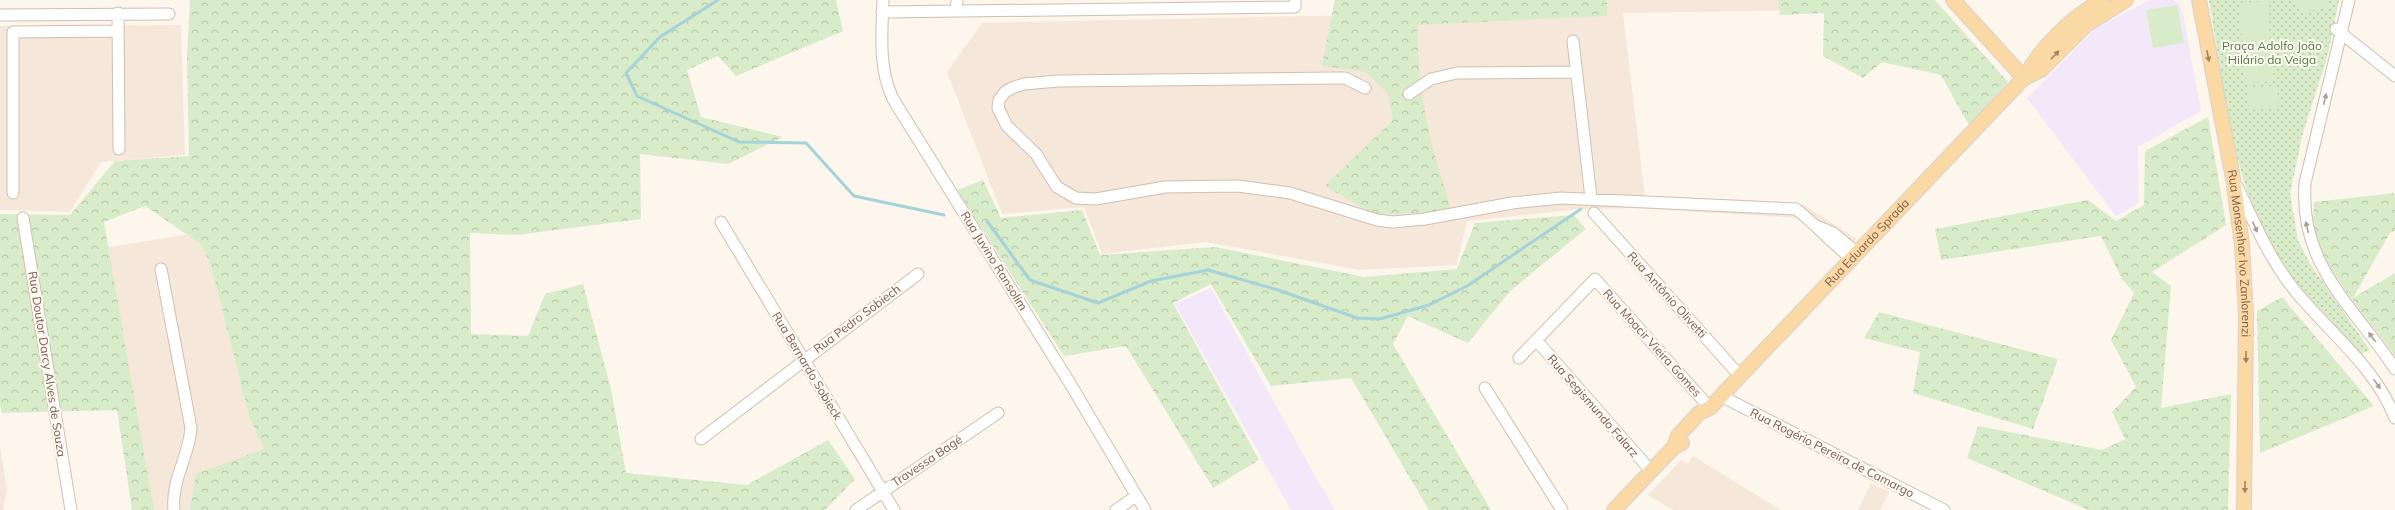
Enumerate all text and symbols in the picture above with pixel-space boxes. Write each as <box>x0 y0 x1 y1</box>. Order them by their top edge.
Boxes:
park label: Praça Adolfo João Hilário da Veiga <box>2222 38 2322 67</box>
one-way arrow <box>2206 49 2212 62</box>
one-way arrow <box>2050 50 2060 60</box>
one-way arrow <box>2322 93 2328 105</box>
street label: Rua Monsenhor Ivo Zanlorenzi <box>2225 168 2254 337</box>
street label: Rua Eduardo Sprada <box>1821 195 1912 289</box>
street label: Rua Juvino Ransolim <box>958 208 1031 313</box>
one-way arrow <box>2303 220 2309 233</box>
one-way arrow <box>2252 221 2258 232</box>
street label: Rua Antônio Olivetti <box>1625 248 1710 341</box>
street label: Rua Doutor Darcy Alves de Souza <box>25 270 70 458</box>
street label: Rua Pedro Sobiech <box>810 281 903 356</box>
street label: Rua Moacir Vieira Gomes <box>1600 286 1705 400</box>
street label: Rua Bernardo Sobieck <box>769 309 846 423</box>
one-way arrow <box>2368 332 2377 343</box>
street label: Rua Segismundo Falarz <box>1545 351 1642 460</box>
one-way arrow <box>2243 351 2249 364</box>
one-way arrow <box>2373 378 2381 389</box>
street label: Rua Rogério Pereira de Camargo <box>1748 405 1917 501</box>
street label: Travessa Bagé <box>889 431 965 490</box>
one-way arrow <box>2242 481 2248 494</box>

